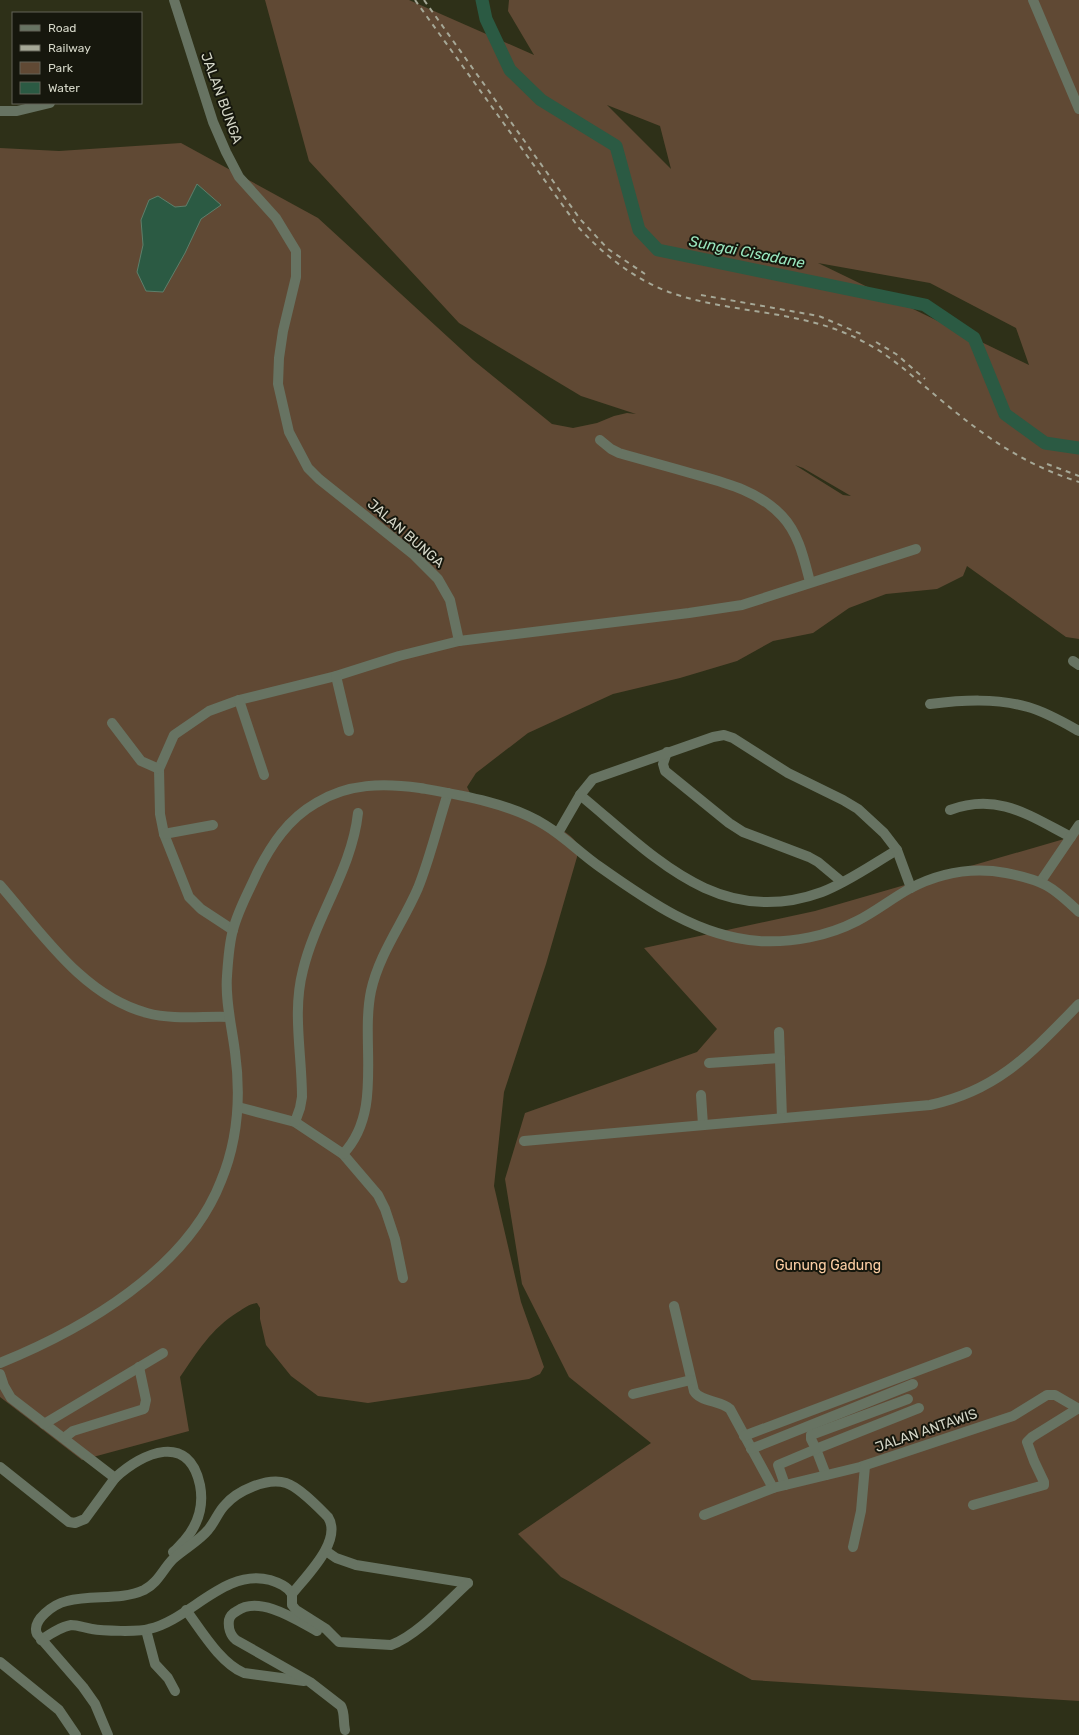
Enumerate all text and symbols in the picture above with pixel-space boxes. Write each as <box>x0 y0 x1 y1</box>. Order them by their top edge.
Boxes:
legend <box>12 12 142 104</box>
text: Road <box>48 21 76 35</box>
text: Railway <box>48 41 91 55</box>
street label: JALAN BUNGA <box>197 50 246 147</box>
text: Park <box>48 61 74 75</box>
text: Water <box>48 81 80 95</box>
water label: Sungai Cisadane <box>687 232 807 272</box>
street label: JALAN BUNGA <box>364 495 448 572</box>
park label: Gunung Gadung <box>775 1257 881 1274</box>
street label: JALAN ANTAWIS <box>873 1405 980 1456</box>

